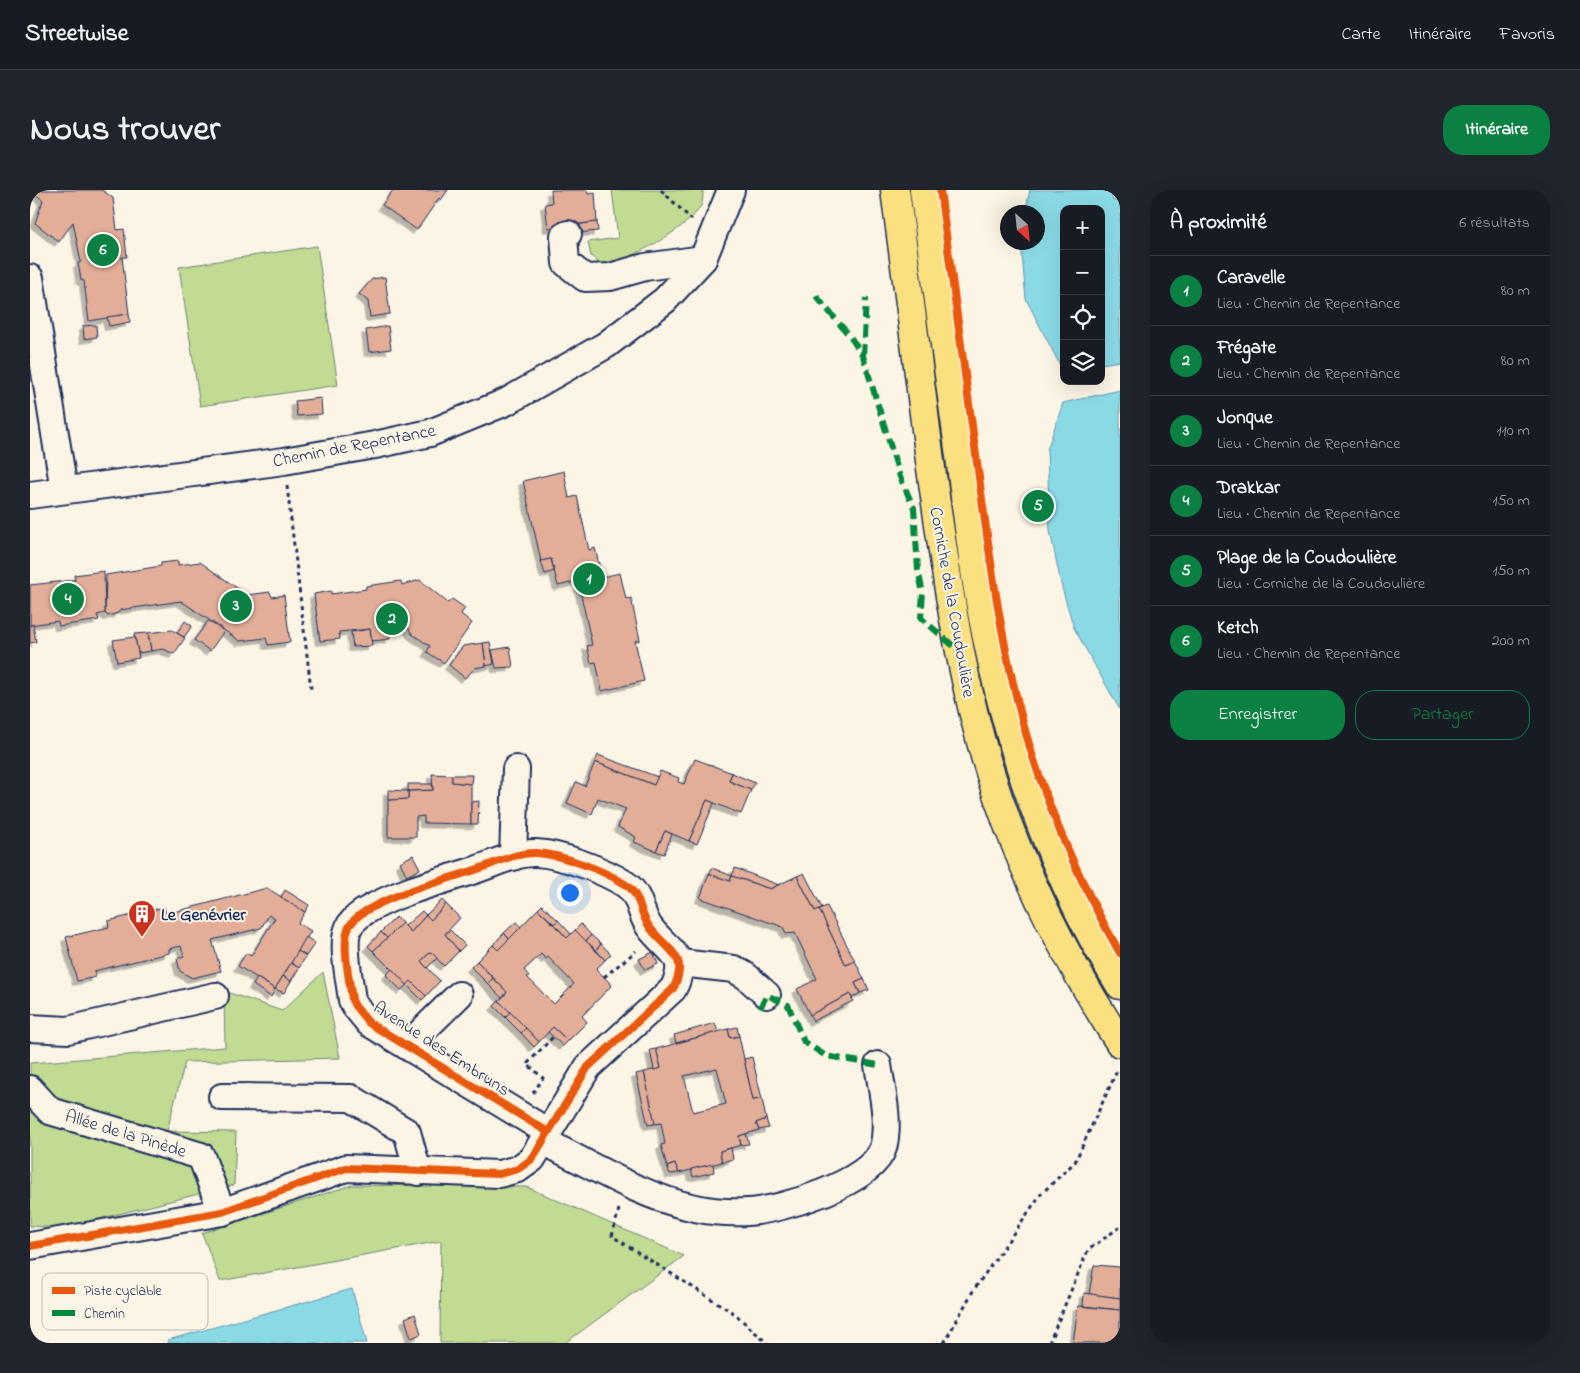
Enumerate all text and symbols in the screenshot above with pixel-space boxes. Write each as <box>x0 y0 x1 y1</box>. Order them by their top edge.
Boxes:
text: Streetwise <box>25 17 129 52</box>
text: Carte <box>1341 22 1381 48</box>
text: Itinéraire <box>1409 22 1471 48</box>
text: Favoris <box>1499 22 1555 48</box>
text: Nous trouver <box>30 105 220 156</box>
button: Itinéraire <box>1443 105 1550 155</box>
north arrow <box>1000 205 1045 250</box>
map controls <box>1060 205 1105 385</box>
button: + <box>1060 205 1105 250</box>
text: À proximité <box>1170 208 1267 238</box>
text: 6 résultats <box>1459 211 1530 235</box>
pin: 6 <box>87 231 119 269</box>
button: − <box>1060 250 1105 295</box>
text: Caravelle <box>1217 265 1285 292</box>
text: 1 <box>1183 279 1189 303</box>
text: 80 m <box>1501 279 1530 303</box>
text: Lieu · Chemin de Repentance <box>1217 292 1400 316</box>
button: locate <box>1060 295 1105 340</box>
text: Frégate <box>1217 335 1276 362</box>
button: layers <box>1060 340 1105 385</box>
text: 2 <box>1182 349 1190 373</box>
text: 80 m <box>1501 349 1530 373</box>
text: Lieu · Chemin de Repentance <box>1217 362 1400 386</box>
text: Jonque <box>1217 405 1273 432</box>
street label: Chemin de Repentance <box>271 418 439 475</box>
text: 3 <box>1183 419 1189 443</box>
text: 110 m <box>1496 419 1530 443</box>
text: Lieu · Chemin de Repentance <box>1217 432 1400 456</box>
text: Drakkar <box>1217 475 1280 502</box>
pin: 5 <box>1022 487 1054 525</box>
text: 4 <box>1183 489 1189 513</box>
text: 150 m <box>1492 489 1530 513</box>
text: Lieu · Chemin de Repentance <box>1217 502 1400 526</box>
street label: Corniche de la Coudoulière <box>921 505 981 701</box>
text: Plage de la Coudoulière <box>1217 545 1396 572</box>
text: 5 <box>1181 559 1191 583</box>
text: 150 m <box>1492 559 1530 583</box>
pin: 1 <box>573 560 605 598</box>
text: Lieu · Corniche de la Coudoulière <box>1217 572 1425 596</box>
pin: 4 <box>52 580 84 618</box>
pin: 3 <box>220 587 252 625</box>
pin: 2 <box>376 600 408 638</box>
text: Ketch <box>1217 615 1259 642</box>
text: 6 <box>1182 629 1190 653</box>
text: 200 m <box>1492 629 1530 653</box>
text: Lieu · Chemin de Repentance <box>1217 642 1400 666</box>
button: Enregistrer <box>1170 690 1345 740</box>
button: Partager <box>1355 690 1530 740</box>
your location <box>557 880 583 906</box>
building icon: Le Genévrier <box>127 899 157 938</box>
place label: Le Genévrier <box>161 903 246 929</box>
street label: Avenue des Embruns <box>367 996 514 1104</box>
street label: Allée de la Pinède <box>62 1104 190 1166</box>
legend <box>42 1273 208 1330</box>
text: Piste cyclable <box>84 1281 162 1303</box>
text: Chemin <box>84 1304 125 1325</box>

